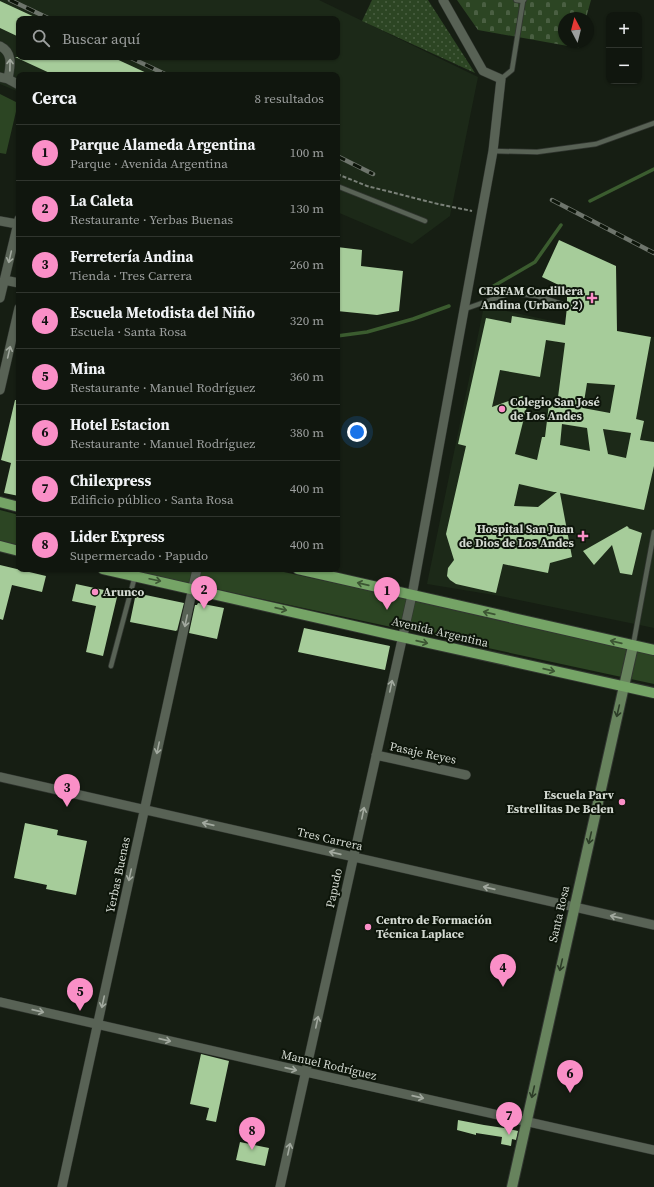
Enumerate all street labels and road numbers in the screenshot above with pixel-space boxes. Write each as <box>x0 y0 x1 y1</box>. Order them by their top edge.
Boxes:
street label: Avenida Argentina <box>390 613 491 651</box>
street label: Pasaje Reyes <box>388 738 458 768</box>
street label: Tres Carrera <box>296 824 365 855</box>
street label: Yerbas Buenas <box>102 835 134 915</box>
street label: Papudo <box>322 866 346 909</box>
street label: Santa Rosa <box>545 883 573 944</box>
street label: Manuel Rodríguez <box>280 1046 379 1084</box>

